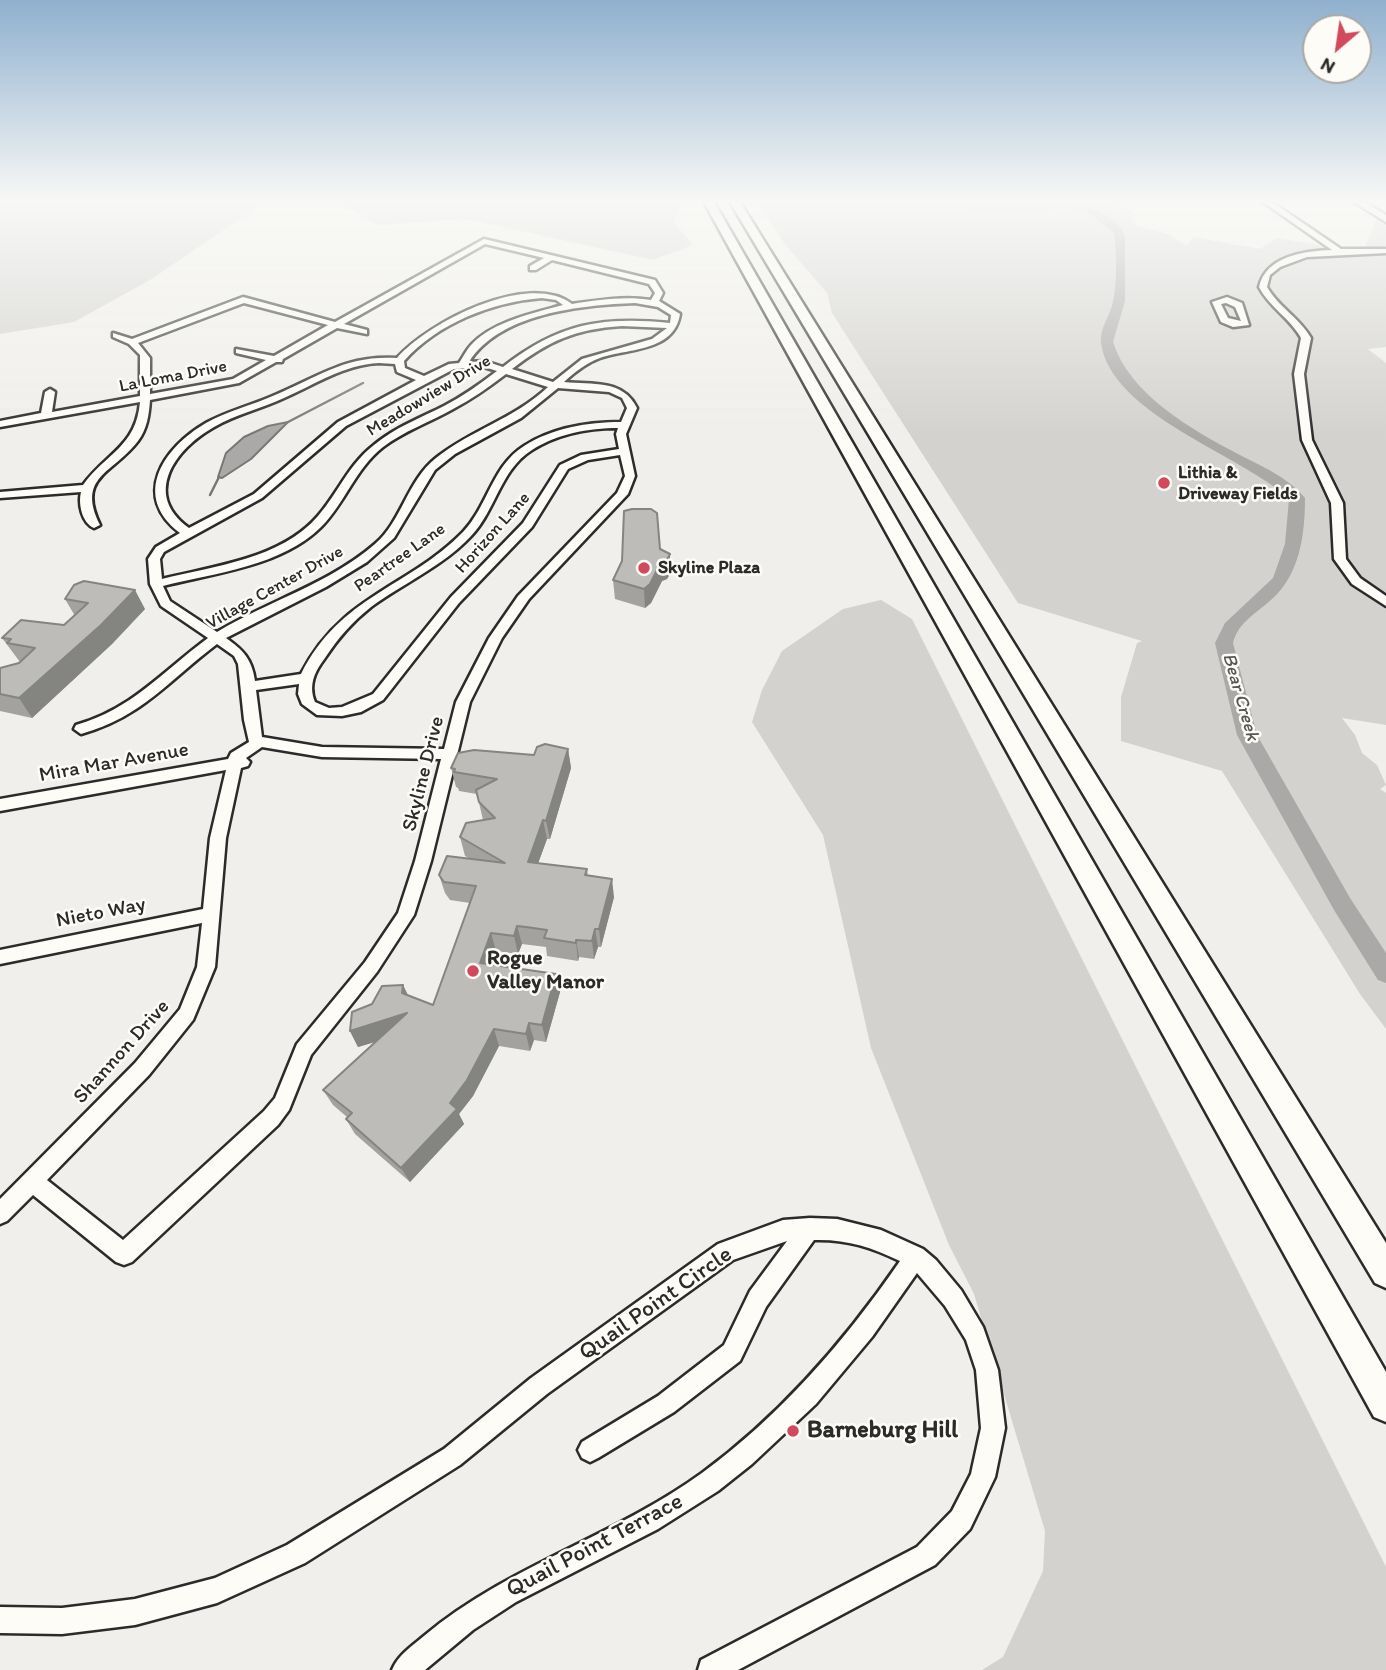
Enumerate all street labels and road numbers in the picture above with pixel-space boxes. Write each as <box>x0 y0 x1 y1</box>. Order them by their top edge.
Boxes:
street label: Meadowview Drive <box>363 350 495 442</box>
street label: La Loma Drive <box>117 356 229 398</box>
street label: Horizon Lane <box>451 488 535 578</box>
street label: Peartree Lane <box>350 519 450 597</box>
street label: Village Center Drive <box>203 541 347 635</box>
street label: Skyline Drive <box>398 714 450 834</box>
street label: Mira Mar Avenue <box>37 737 191 789</box>
street label: Nieto Way <box>54 892 148 934</box>
street label: Shannon Drive <box>69 995 175 1109</box>
street label: Quail Point Circle <box>574 1240 738 1368</box>
street label: Quail Point Terrace <box>502 1487 688 1605</box>

